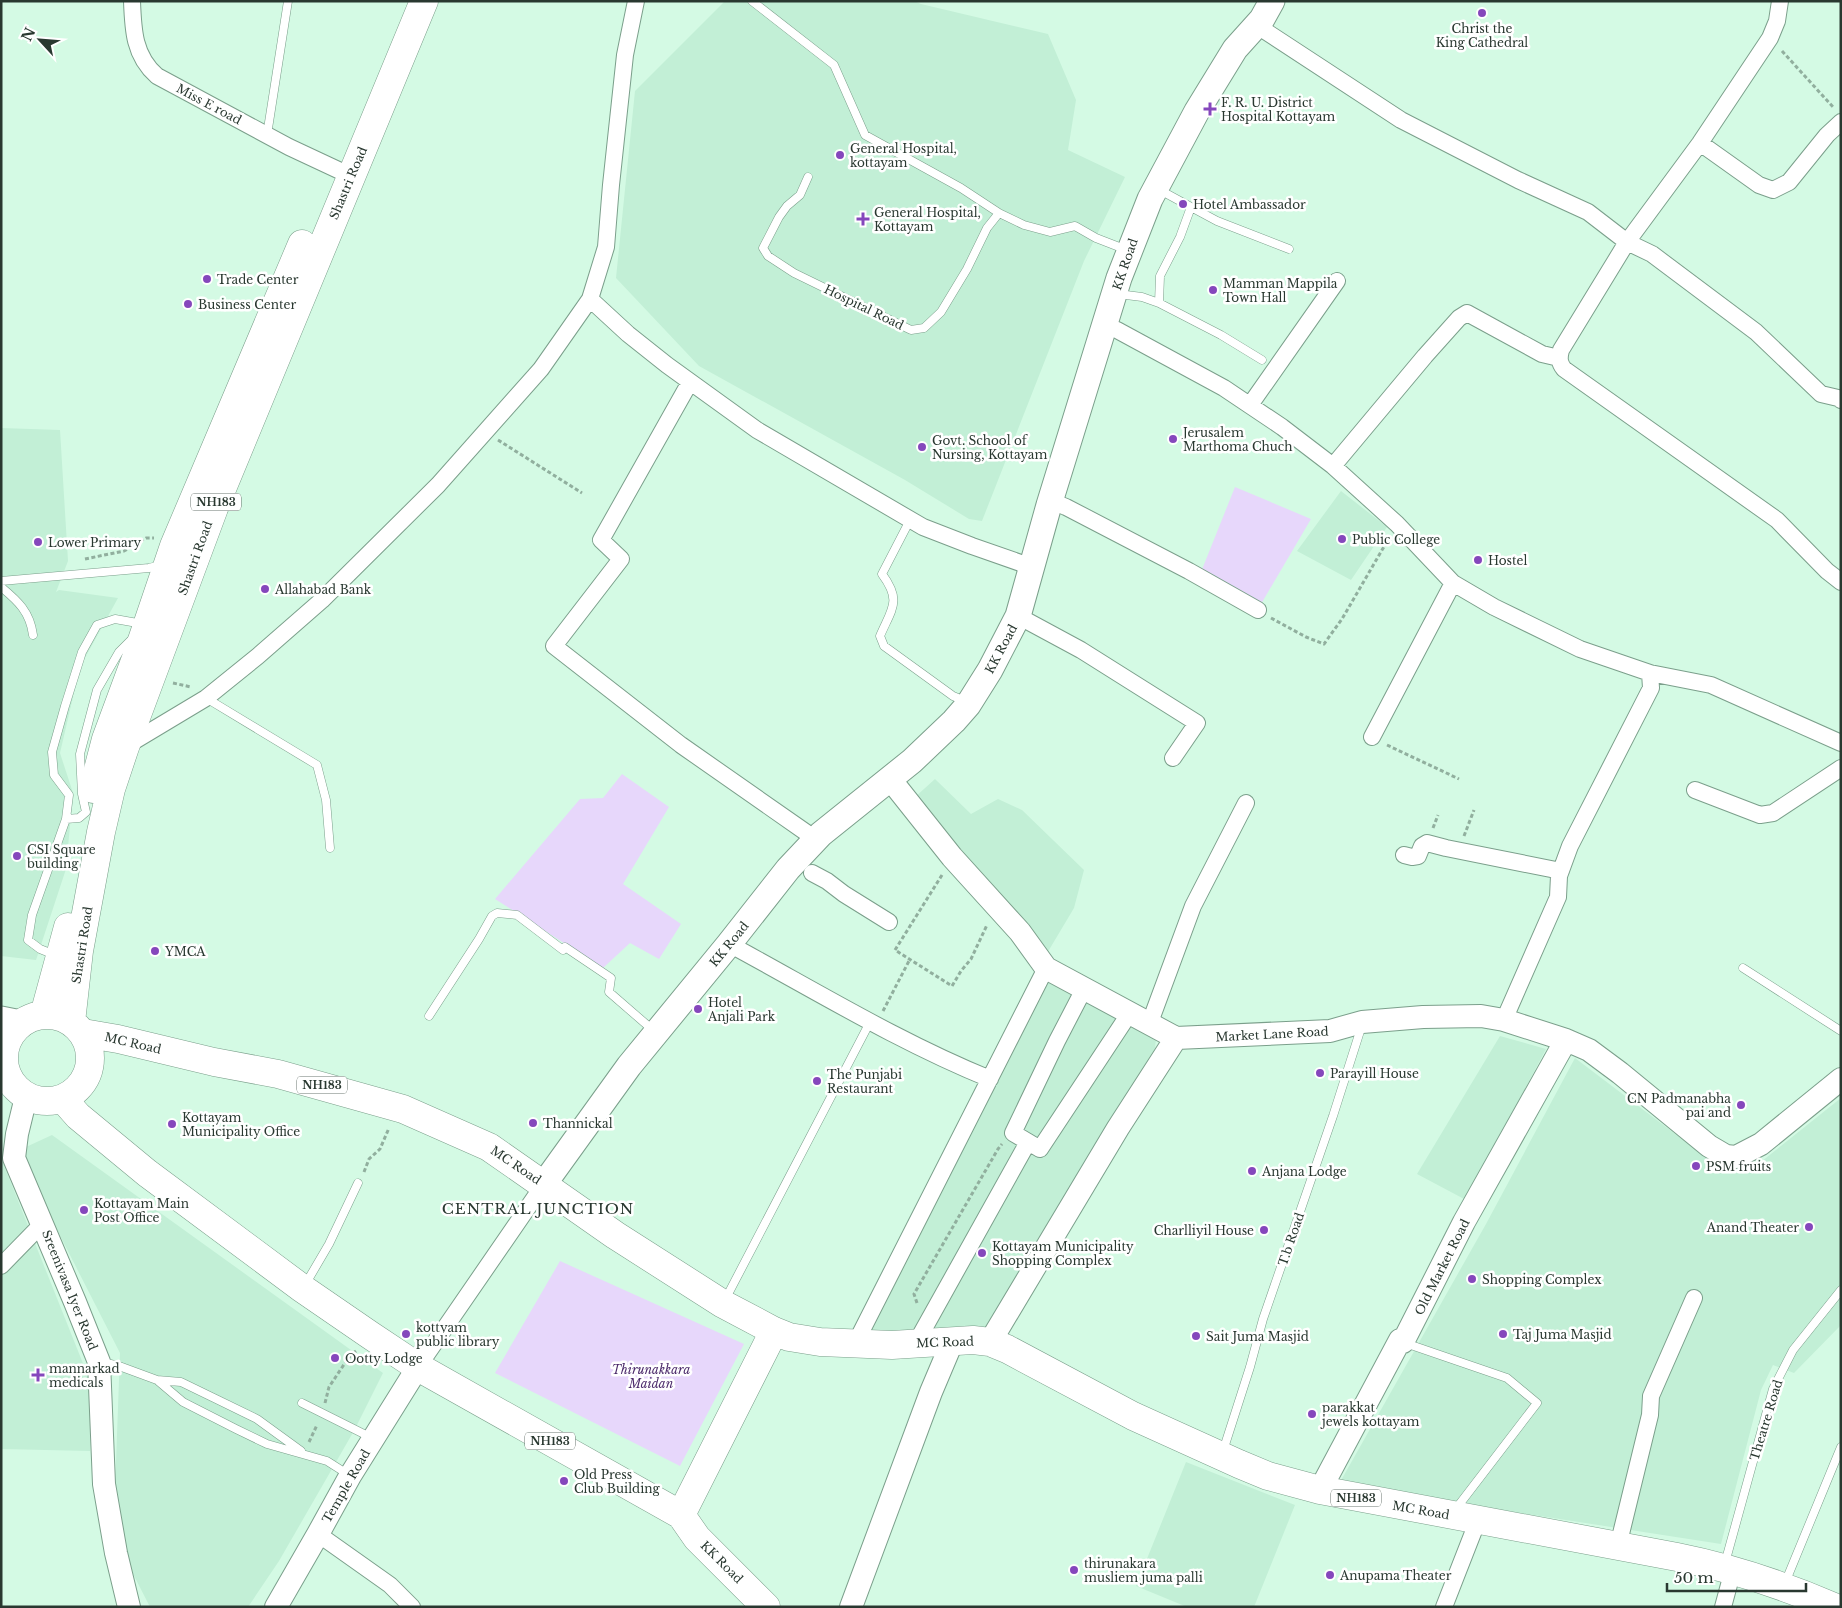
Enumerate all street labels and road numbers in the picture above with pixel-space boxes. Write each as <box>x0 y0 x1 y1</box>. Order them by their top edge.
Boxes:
street label: Miss E road <box>174 81 244 127</box>
street label: Shastri Road <box>326 144 370 222</box>
street label: KK Road <box>1109 236 1141 292</box>
street label: Hospital Road <box>822 281 906 333</box>
road number: NH183 <box>191 494 241 511</box>
street label: Shastri Road <box>175 519 215 597</box>
street label: KK Road <box>982 622 1020 676</box>
street label: Shastri Road <box>69 905 95 985</box>
street label: KK Road <box>706 918 752 970</box>
street label: Market Lane Road <box>1215 1024 1329 1044</box>
street label: MC Road <box>103 1029 163 1057</box>
road number: NH183 <box>297 1076 347 1094</box>
street label: MC Road <box>488 1143 544 1187</box>
street label: T.b Road <box>1275 1210 1307 1268</box>
street label: Old Market Road <box>1411 1216 1473 1318</box>
street label: Sreenivasa Iyer Road <box>39 1228 101 1352</box>
street label: MC Road <box>916 1333 974 1351</box>
street label: Theatre Road <box>1747 1378 1785 1462</box>
road number: NH183 <box>525 1432 575 1450</box>
street label: Temple Road <box>319 1447 373 1525</box>
road number: NH183 <box>1331 1490 1381 1506</box>
street label: MC Road <box>1391 1498 1451 1522</box>
street label: KK Road <box>698 1538 746 1586</box>

